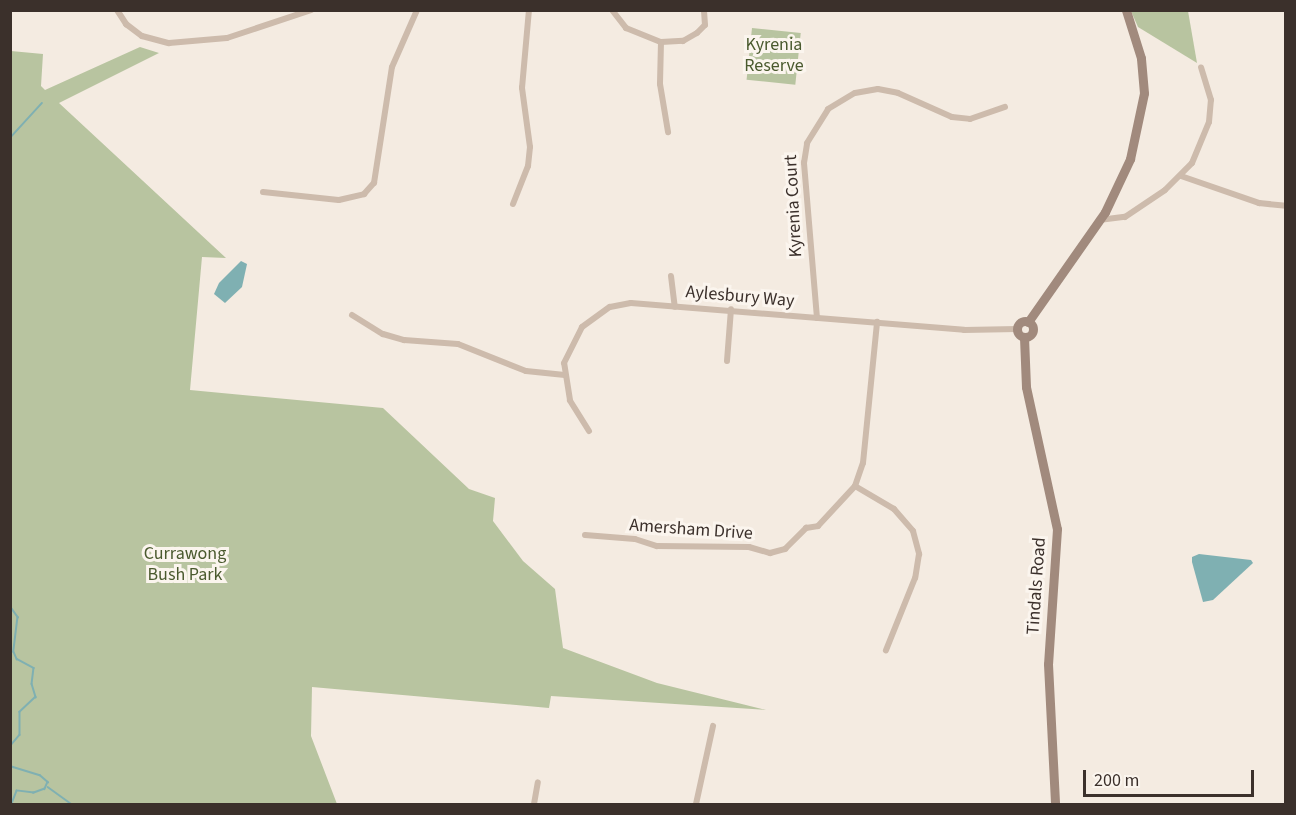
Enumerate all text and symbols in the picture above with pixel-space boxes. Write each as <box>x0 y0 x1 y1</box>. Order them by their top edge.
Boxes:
park label: Kyrenia Reserve <box>744 35 804 78</box>
street label: Kyrenia Court <box>781 154 807 258</box>
street label: Aylesbury Way <box>685 281 795 313</box>
street label: Amersham Drive <box>629 515 753 545</box>
street label: Tindals Road <box>1023 537 1051 635</box>
park label: Currawong Bush Park <box>144 544 226 586</box>
scale bar <box>1086 758 1257 796</box>
text: 200 m <box>1094 768 1139 793</box>

